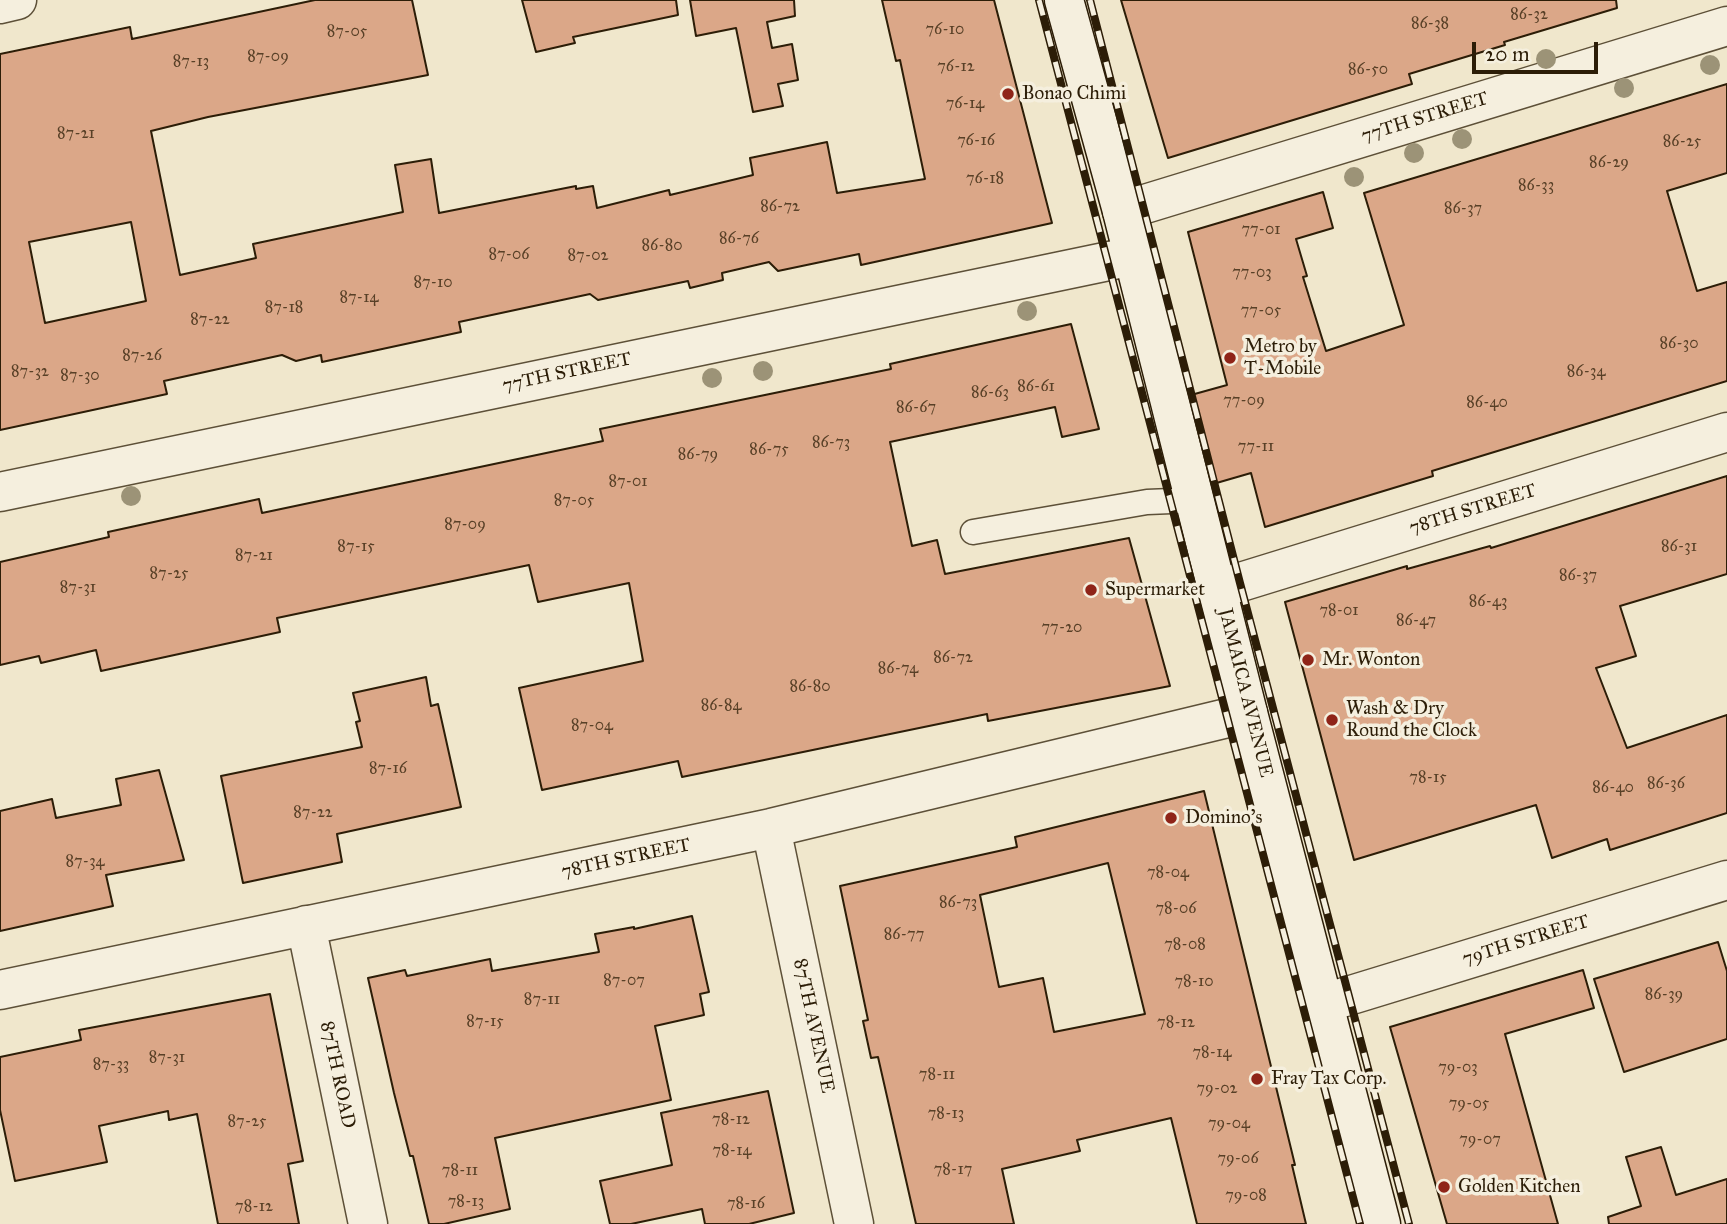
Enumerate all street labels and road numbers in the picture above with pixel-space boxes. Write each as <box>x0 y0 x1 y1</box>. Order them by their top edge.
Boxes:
street label: 77TH STREET <box>1359 88 1491 148</box>
street label: 77TH STREET <box>500 348 634 398</box>
street label: 78TH STREET <box>1407 480 1539 540</box>
street label: JAMAICA AVENUE <box>1213 606 1277 780</box>
street label: 78TH STREET <box>559 834 693 884</box>
street label: 79TH STREET <box>1460 911 1592 971</box>
street label: 87TH AVENUE <box>788 957 838 1095</box>
street label: 87TH ROAD <box>315 1019 359 1131</box>

